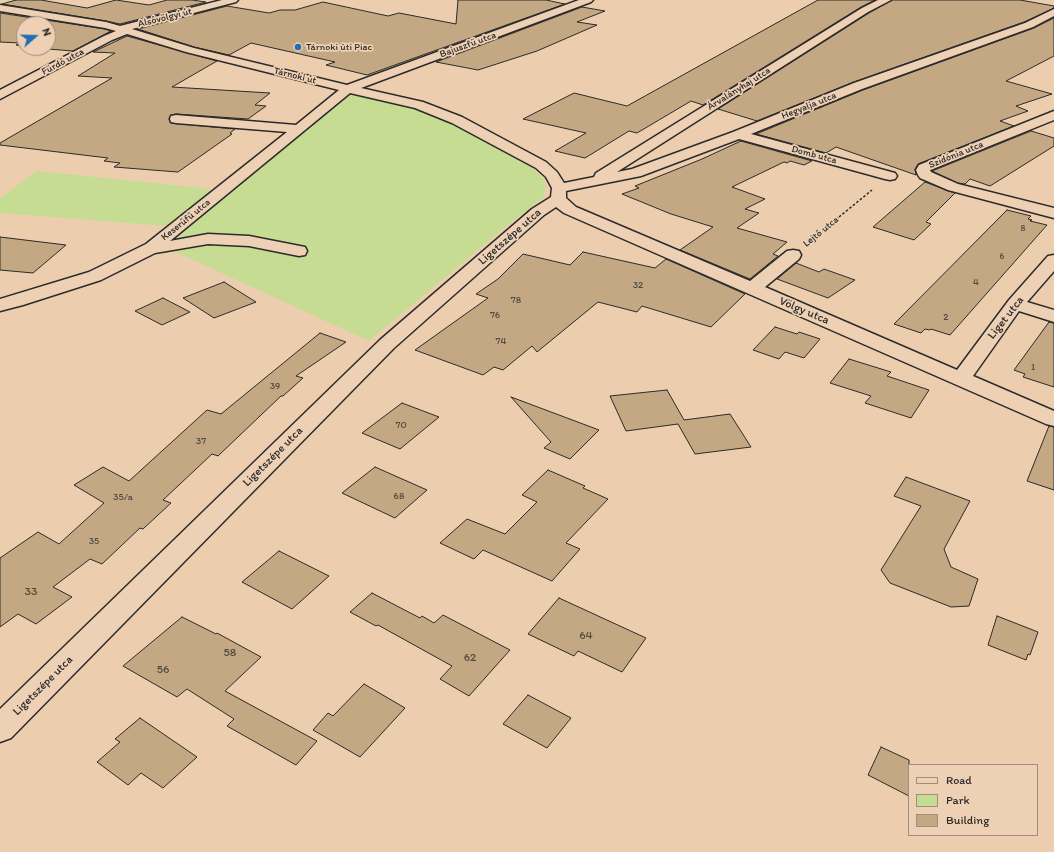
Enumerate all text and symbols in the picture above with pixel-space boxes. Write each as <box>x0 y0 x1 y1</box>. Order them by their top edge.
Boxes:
street label: Alsóvölgyi út <box>137 5 193 31</box>
north arrow <box>16 16 56 56</box>
text: N <box>39 26 54 38</box>
street label: Bajuszfű utca <box>438 29 498 61</box>
place label: Tárnoki úti Piac <box>306 41 372 53</box>
marker: Tárnoki úti Piac <box>293 42 303 52</box>
street label: Fürdő utca <box>40 46 86 78</box>
street label: Tárnoki út <box>272 65 318 87</box>
street label: Árvalányhaj utca <box>705 65 773 113</box>
street label: Hegyalja utca <box>780 90 838 122</box>
street label: Szidónia utca <box>927 139 985 171</box>
street label: Domb utca <box>790 143 838 167</box>
street label: Keserűfű utca <box>159 196 213 244</box>
street label: Ligetszépe utca <box>475 206 545 268</box>
street label: Lejtő utca <box>801 214 841 250</box>
house number: 8 <box>1021 224 1025 234</box>
house number: 6 <box>1000 252 1004 262</box>
house number: 4 <box>973 276 979 288</box>
house number: 32 <box>633 279 643 291</box>
house number: 78 <box>511 294 521 306</box>
street label: Völgy utca <box>777 294 831 328</box>
street label: Liget utca <box>985 294 1027 342</box>
house number: 76 <box>490 309 500 321</box>
house number: 2 <box>943 311 949 323</box>
house number: 74 <box>496 335 506 347</box>
house number: 1 <box>1031 361 1035 373</box>
house number: 39 <box>270 380 280 392</box>
house number: 70 <box>395 419 407 431</box>
street label: Ligetszépe utca <box>240 424 306 490</box>
house number: 37 <box>196 435 206 447</box>
house number: 68 <box>394 490 404 502</box>
house number: 35/a <box>113 491 133 503</box>
house number: 35 <box>89 535 99 547</box>
house number: 33 <box>24 585 38 599</box>
house number: 64 <box>579 629 593 643</box>
house number: 58 <box>224 646 236 660</box>
house number: 62 <box>464 651 476 665</box>
street label: Ligetszépe utca <box>10 653 76 719</box>
house number: 56 <box>157 663 169 677</box>
legend <box>908 764 1038 836</box>
text: Road <box>946 773 972 787</box>
text: Park <box>946 793 970 807</box>
text: Building <box>946 813 989 827</box>

